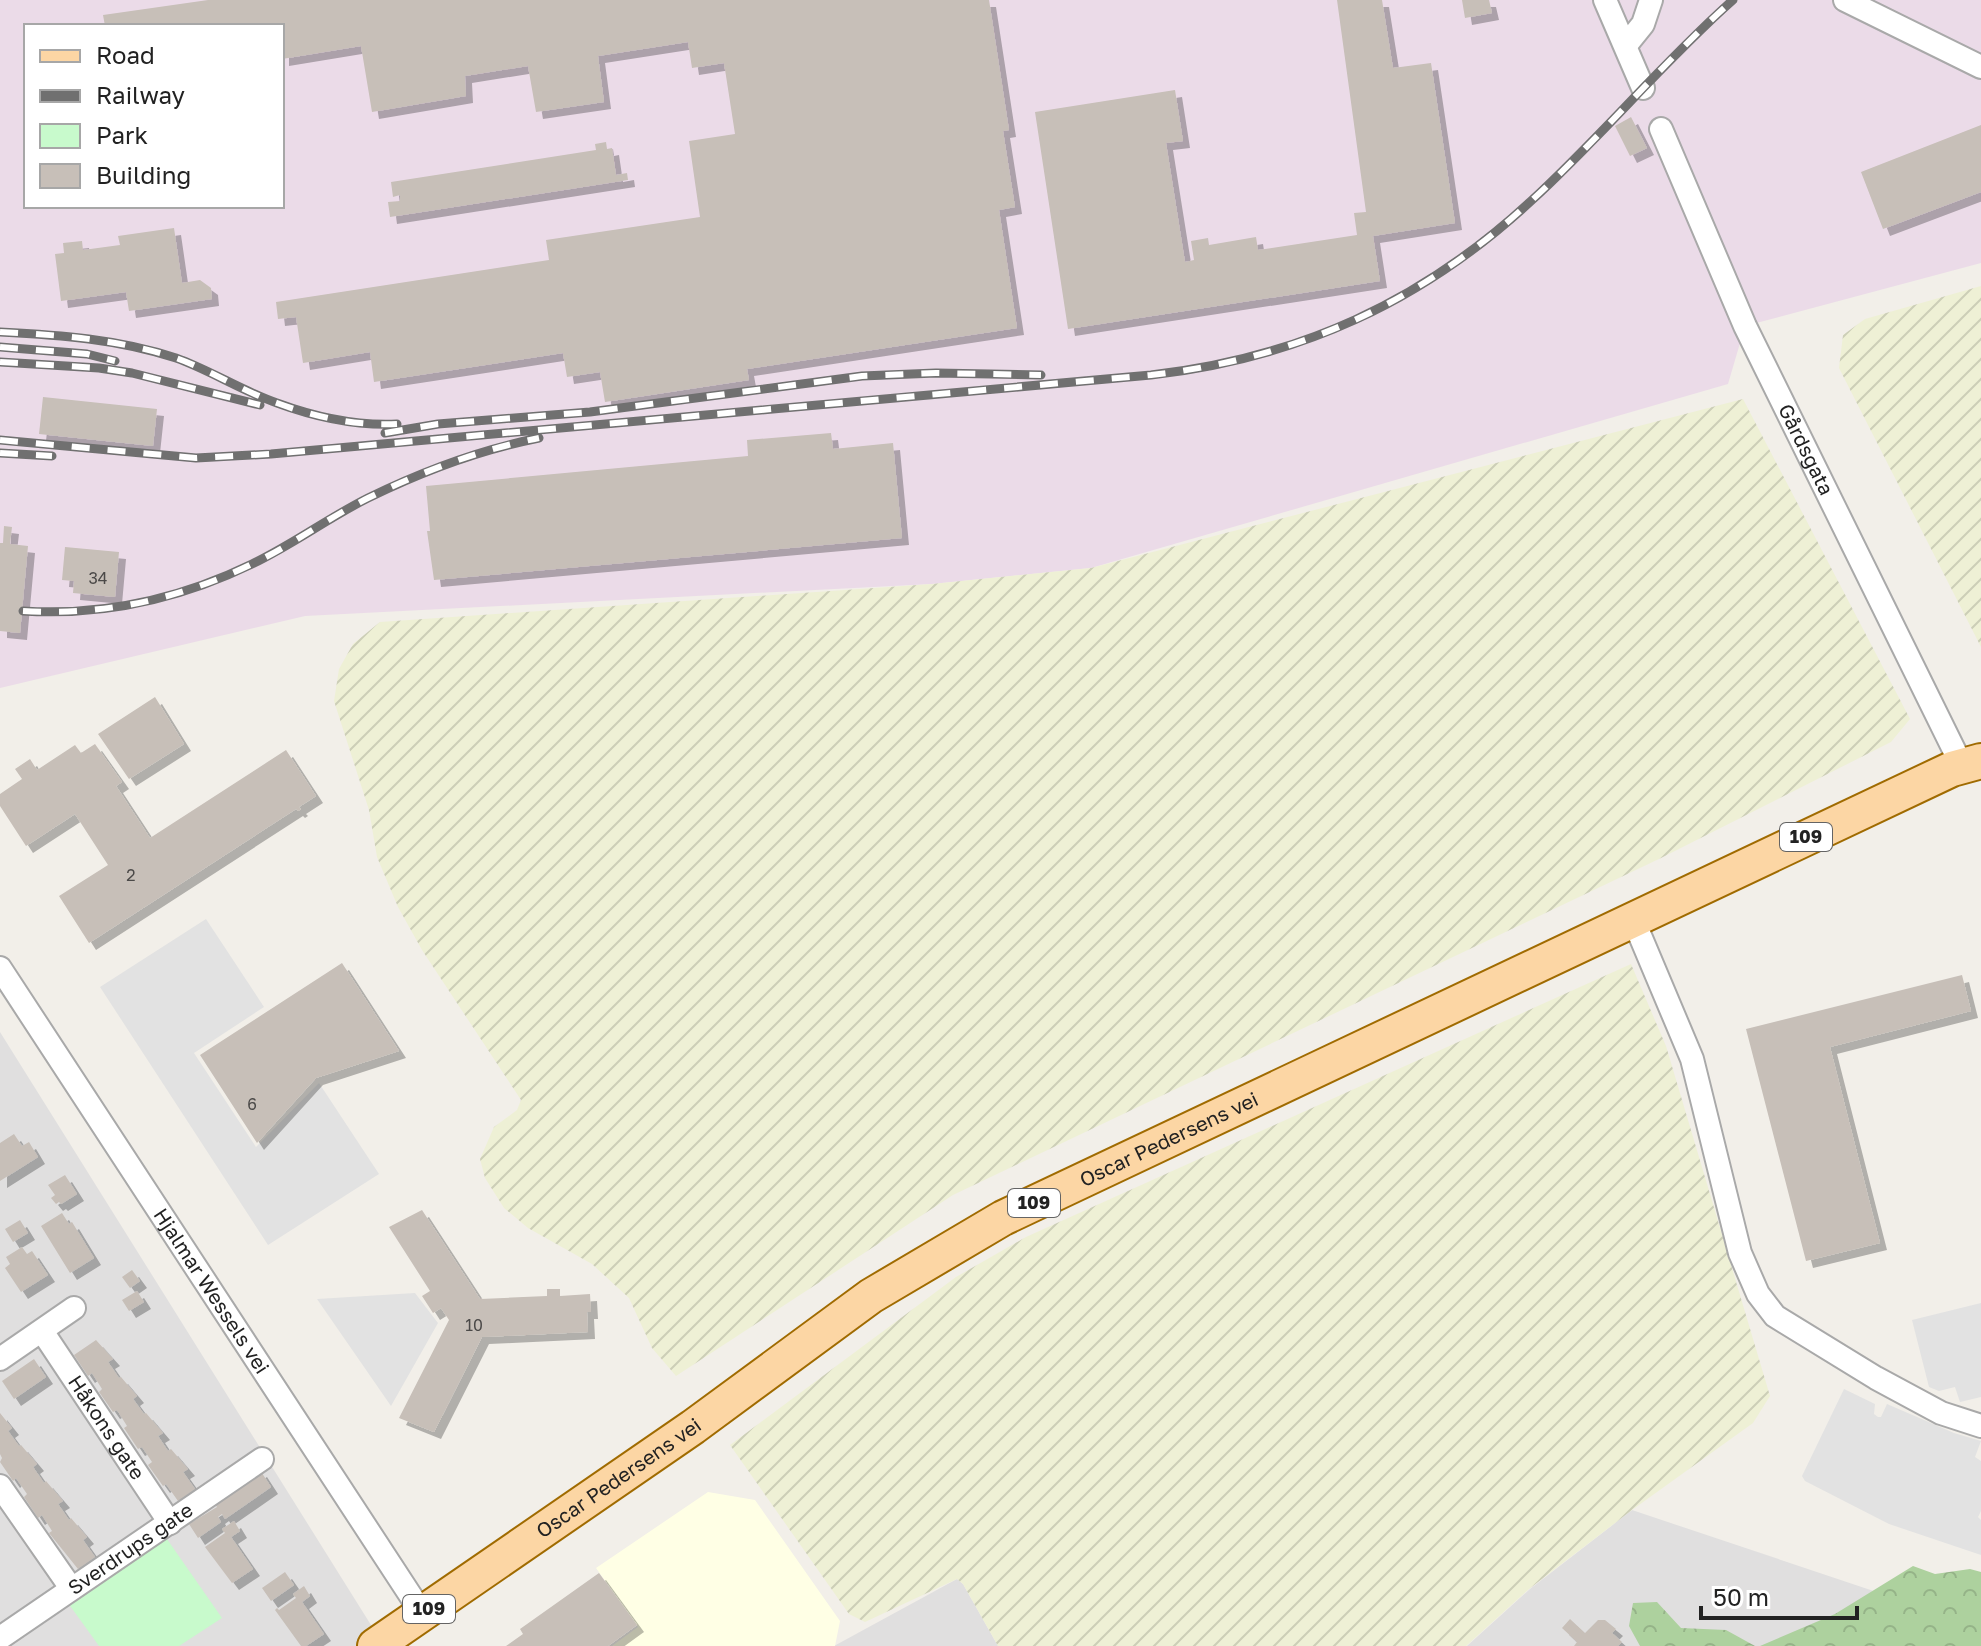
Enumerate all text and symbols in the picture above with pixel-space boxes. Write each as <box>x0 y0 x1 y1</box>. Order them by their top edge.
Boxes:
legend <box>24 24 284 208</box>
text: Road <box>96 40 155 69</box>
text: Railway <box>96 80 185 109</box>
text: Park <box>96 120 148 149</box>
text: Building <box>96 160 191 189</box>
street label: Gårdsgata <box>1774 400 1839 499</box>
house number: 34 <box>88 568 108 588</box>
road number: 109 <box>1780 823 1832 851</box>
house number: 2 <box>126 865 136 885</box>
street label: Oscar Pedersens vei <box>1075 1086 1262 1191</box>
house number: 6 <box>247 1094 257 1114</box>
road number: 109 <box>1008 1189 1060 1217</box>
street label: Hjalmar Wessels vei <box>149 1203 275 1378</box>
house number: 10 <box>465 1315 483 1335</box>
street label: Håkons gate <box>64 1370 151 1484</box>
street label: Oscar Pedersens vei <box>531 1412 705 1542</box>
street label: Sverdrups gate <box>63 1497 197 1599</box>
scale bar <box>1701 1570 1857 1620</box>
text: 50 m <box>1713 1582 1769 1611</box>
road number: 109 <box>403 1595 455 1623</box>

